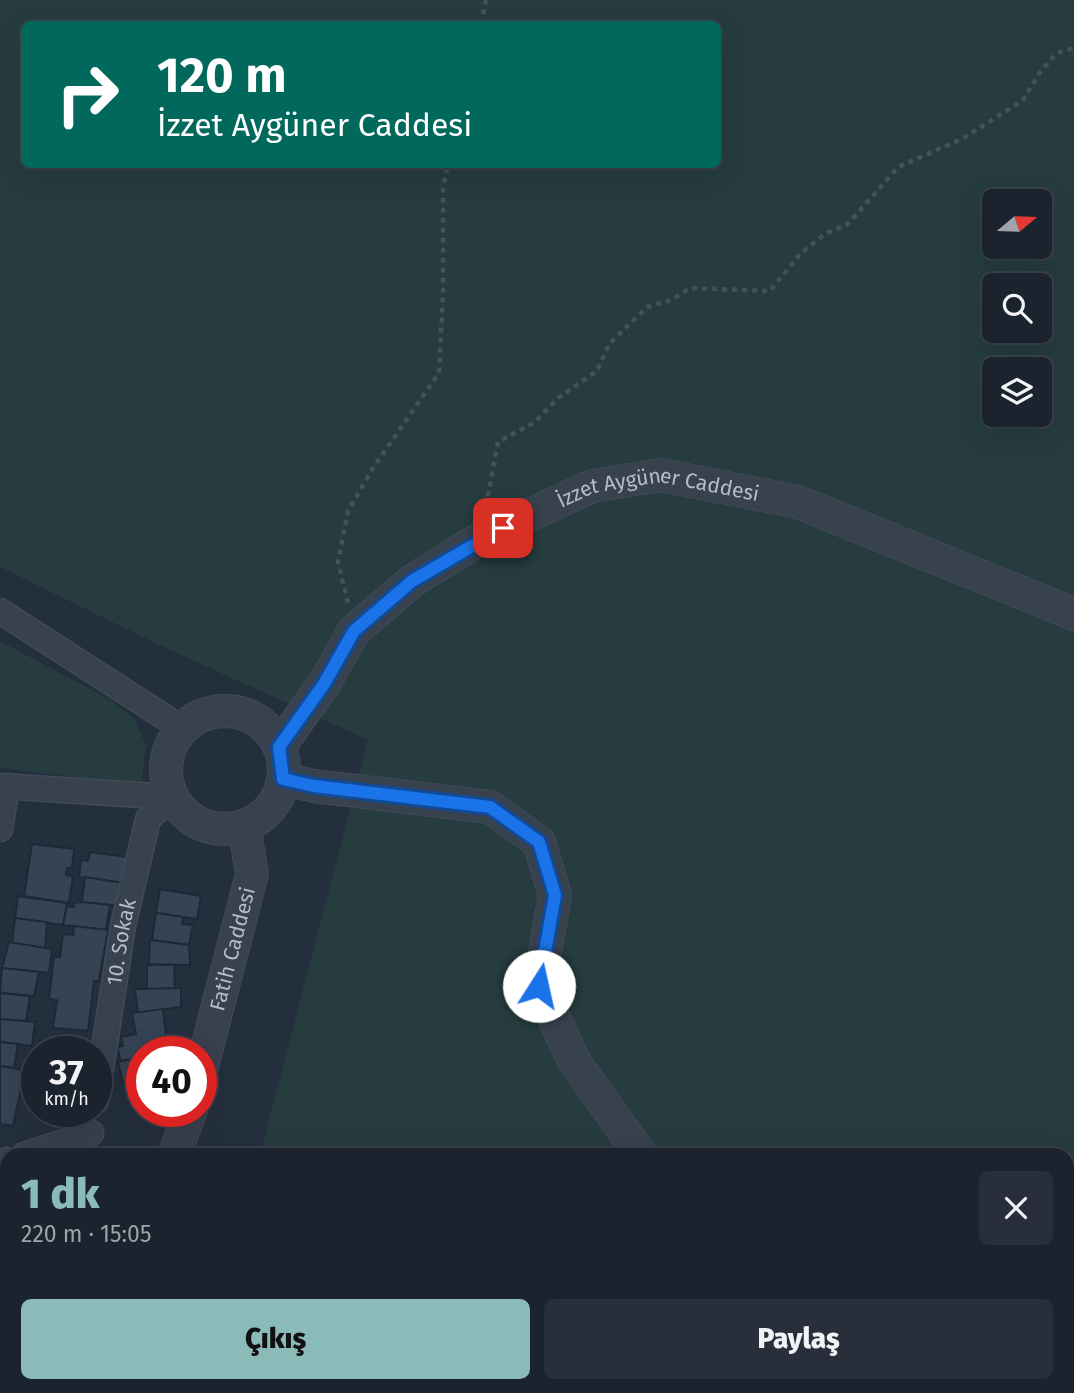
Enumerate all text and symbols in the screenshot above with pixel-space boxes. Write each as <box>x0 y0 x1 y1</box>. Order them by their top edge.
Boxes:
text: 120 m <box>157 46 287 105</box>
icon: right <box>42 49 133 140</box>
text: İzzet Aygüner Caddesi <box>157 106 472 144</box>
north arrow <box>982 189 1052 259</box>
map controls <box>982 189 1052 427</box>
button: search <box>982 273 1052 343</box>
button: layers <box>982 357 1052 427</box>
street label: İzzet Aygüner Caddesi <box>553 462 762 514</box>
pin <box>473 498 533 558</box>
icon: arrive <box>484 509 522 547</box>
street label: Fatih Caddesi <box>204 884 261 1014</box>
street label: 10. Sokak <box>101 896 142 987</box>
position arrow <box>502 949 576 1023</box>
speed limit sign: 40 <box>126 1036 217 1127</box>
text: 37 <box>49 1051 84 1093</box>
text: km/h <box>44 1088 89 1110</box>
text: 1 dk <box>21 1169 99 1219</box>
button: close <box>979 1171 1053 1245</box>
text: 220 m · 15:05 <box>21 1220 151 1248</box>
button: Çıkış <box>21 1299 530 1379</box>
button: Paylaş <box>544 1299 1053 1379</box>

